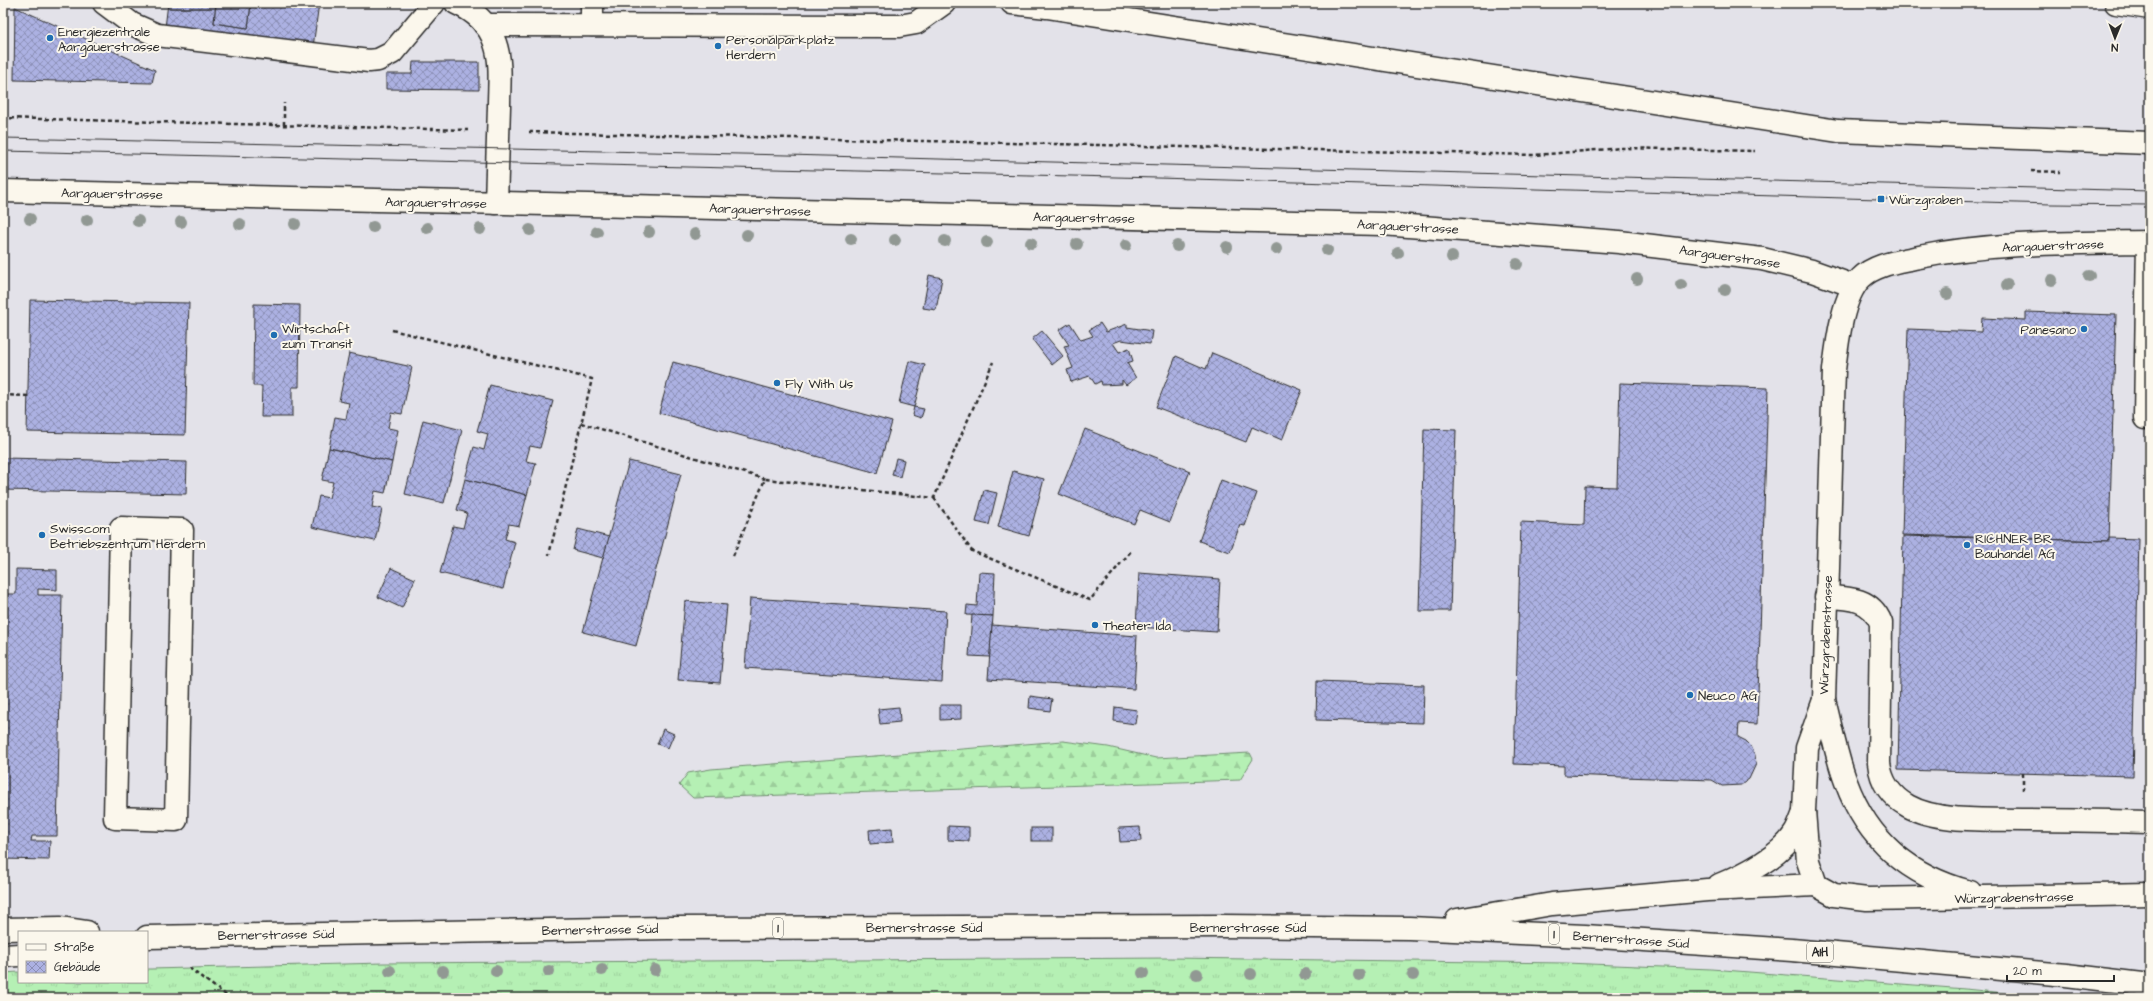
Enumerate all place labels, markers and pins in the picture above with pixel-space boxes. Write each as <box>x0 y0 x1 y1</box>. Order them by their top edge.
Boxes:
place label: Energiezentrale Aargauerstrasse <box>58 23 160 57</box>
place label: Personalparkplatz Herdern <box>726 31 835 64</box>
marker: Energiezentrale Aargauerstrasse <box>45 33 55 43</box>
marker: Personalparkplatz Herdern <box>713 41 723 51</box>
place label: Würzgraben <box>1889 191 1963 210</box>
marker: Würzgraben <box>1876 194 1886 204</box>
place label: Wirtschaft zum Transit <box>282 320 353 353</box>
place label: Panesano <box>2021 321 2077 339</box>
marker: Panesano <box>2079 324 2089 334</box>
marker: Wirtschaft zum Transit <box>269 330 279 340</box>
place label: Fly With Us <box>785 375 854 394</box>
marker: Fly With Us <box>772 378 782 388</box>
place label: Swisscom Betriebszentrum Herdern <box>50 520 206 553</box>
marker: Swisscom Betriebszentrum Herdern <box>37 530 47 540</box>
place label: RICHNER BR Bauhandel AG <box>1975 530 2055 563</box>
marker: RICHNER BR Bauhandel AG <box>1962 540 1972 550</box>
place label: Theater Ida <box>1103 617 1171 635</box>
marker: Theater Ida <box>1090 620 1100 630</box>
place label: Neuco AG <box>1698 687 1758 705</box>
marker: Neuco AG <box>1685 690 1695 700</box>

